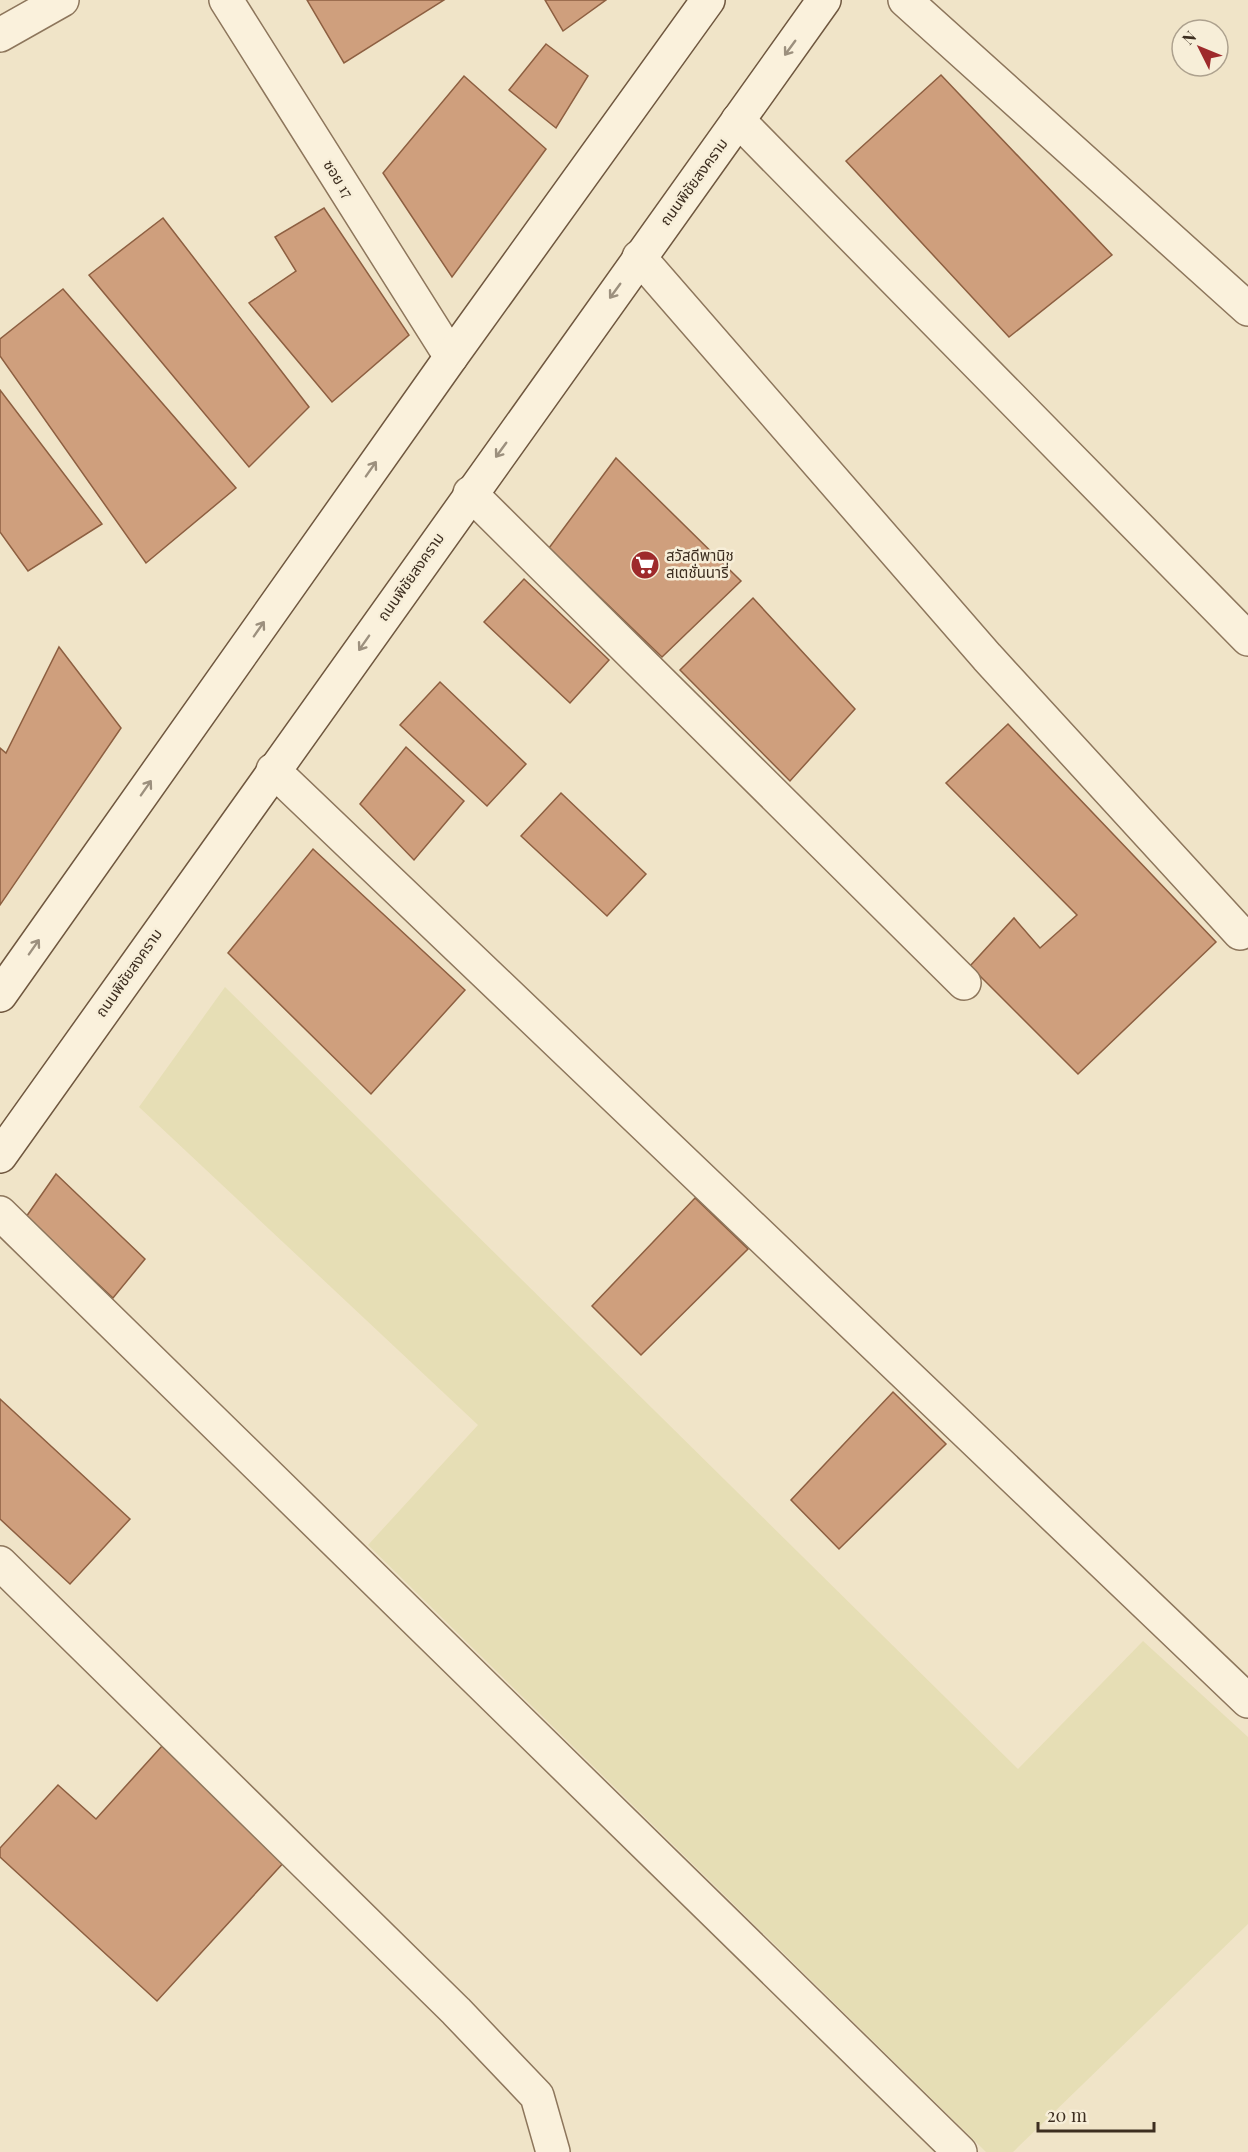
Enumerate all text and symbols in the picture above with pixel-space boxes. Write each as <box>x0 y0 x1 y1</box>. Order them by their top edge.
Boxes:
north arrow <box>1170 18 1230 78</box>
text: N <box>1177 26 1201 49</box>
one-way arrow <box>784 39 796 55</box>
street label: ถนนพิชัยสงคราม <box>655 134 732 229</box>
street label: ซอย 17 <box>319 156 358 201</box>
one-way arrow <box>609 283 621 299</box>
one-way arrow <box>495 442 508 458</box>
one-way arrow <box>365 462 377 478</box>
street label: ถนนพิชัยสงคราม <box>372 528 448 625</box>
place label: สวัสดีพานิช สเตชั่นนารี่ <box>666 545 734 582</box>
supermarket icon: สวัสดีพานิช สเตชั่นนารี่ <box>629 549 661 581</box>
one-way arrow <box>253 621 265 637</box>
one-way arrow <box>358 634 370 650</box>
one-way arrow <box>140 780 152 797</box>
street label: ถนนพิชัยสงคราม <box>90 924 166 1021</box>
one-way arrow <box>28 940 40 956</box>
scale bar <box>1038 2095 1154 2133</box>
text: 20 m <box>1047 2103 1087 2127</box>

